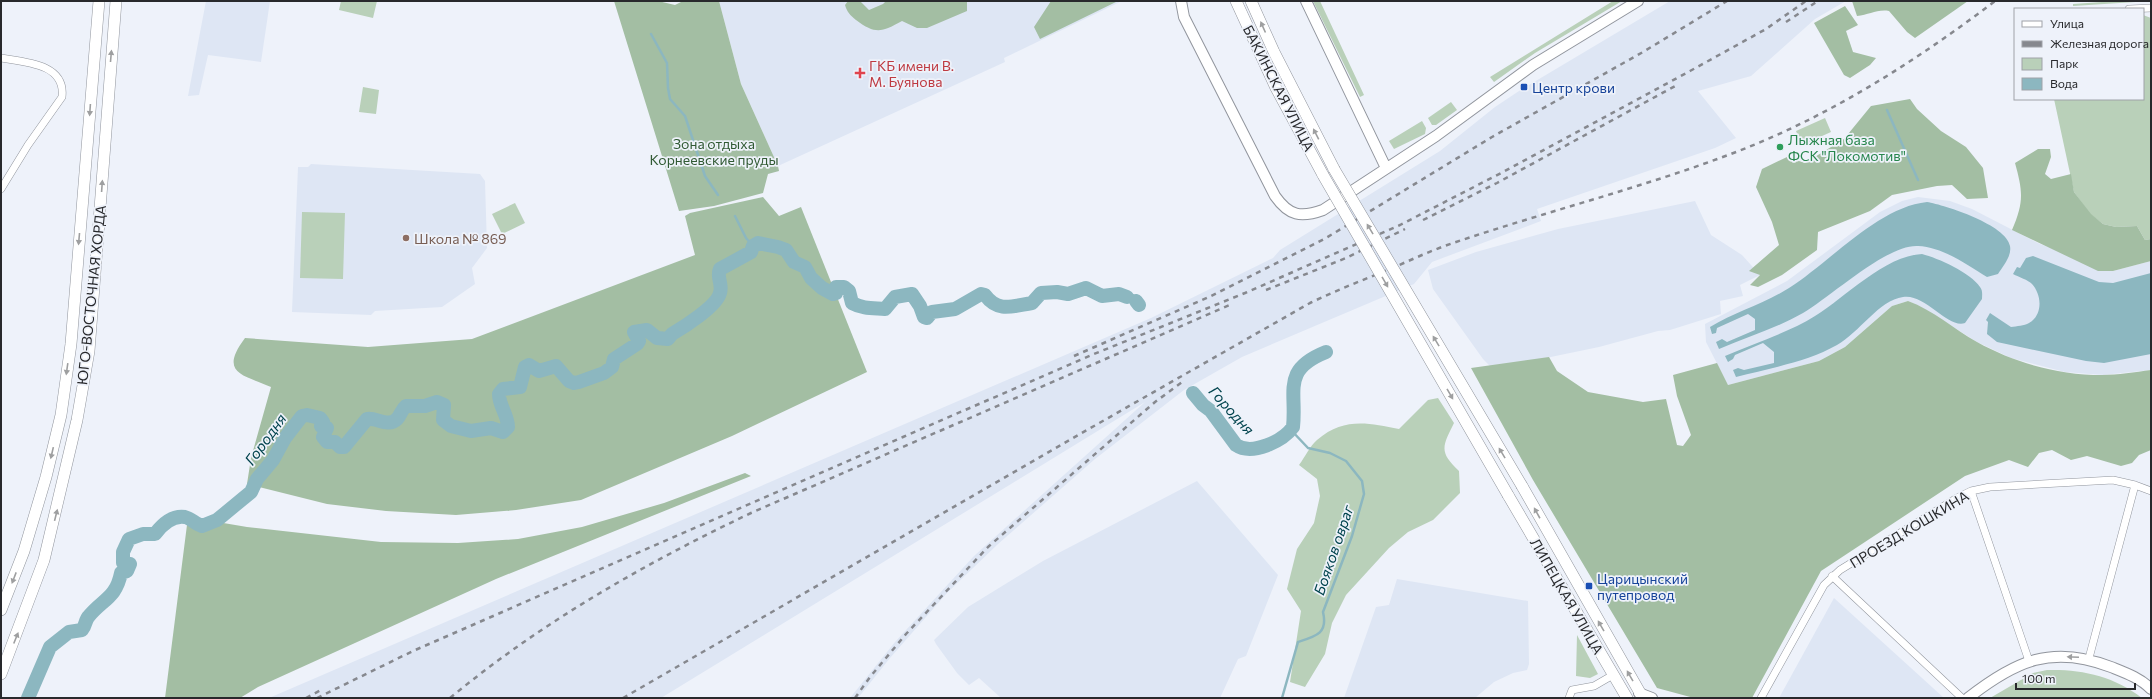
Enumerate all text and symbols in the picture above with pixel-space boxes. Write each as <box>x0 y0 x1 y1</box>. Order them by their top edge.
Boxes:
legend <box>2014 8 2144 100</box>
text: Улица <box>2050 16 2084 30</box>
one-way arrow <box>1260 21 1266 32</box>
street label: БАКИНСКАЯ УЛИЦА <box>1240 22 1318 154</box>
text: Железная дорога <box>2050 36 2149 50</box>
one-way arrow <box>108 50 115 62</box>
text: Парк <box>2050 56 2079 70</box>
place label: ГКБ имени В. М. Буянова <box>869 57 954 90</box>
marker: ГКБ имени В. М. Буянова <box>854 67 866 79</box>
text: Вода <box>2050 76 2078 90</box>
place label: Центр крови <box>1532 79 1615 96</box>
marker: Центр крови <box>1519 82 1529 92</box>
one-way arrow <box>87 104 94 116</box>
one-way arrow <box>1313 129 1320 140</box>
place label: Лыжная база ФСК "Локомотив" <box>1788 131 1906 164</box>
park label: Зона отдыха Корнеевские пруды <box>649 135 779 168</box>
marker: Лыжная база ФСК "Локомотив" <box>1775 142 1785 152</box>
one-way arrow <box>99 180 106 192</box>
street label: ЮГО-ВОСТОЧНАЯ ХОРДА <box>73 204 109 386</box>
one-way arrow <box>1366 223 1373 235</box>
place label: Школа № 869 <box>414 230 507 247</box>
one-way arrow <box>76 233 83 245</box>
marker: Школа № 869 <box>401 233 411 243</box>
one-way arrow <box>1381 276 1388 288</box>
one-way arrow <box>1433 335 1440 347</box>
one-way arrow <box>64 363 70 375</box>
water label: Городня <box>1206 382 1259 438</box>
one-way arrow <box>1447 388 1454 400</box>
water label: Городня <box>240 410 290 468</box>
one-way arrow <box>48 447 54 460</box>
one-way arrow <box>1499 447 1506 459</box>
street label: ПРОЕЗД КОШКИНА <box>1846 487 1972 571</box>
water label: Бояков овраг <box>1309 502 1357 597</box>
one-way arrow <box>1534 507 1541 519</box>
one-way arrow <box>53 508 59 521</box>
street label: ЛИПЕЦКАЯ УЛИЦА <box>1527 535 1607 657</box>
place label: Царицынский путепровод <box>1597 570 1688 603</box>
one-way arrow <box>10 572 16 584</box>
marker: Царицынский путепровод <box>1584 581 1594 591</box>
one-way arrow <box>1598 620 1605 632</box>
one-way arrow <box>13 632 19 644</box>
one-way arrow <box>2067 654 2079 661</box>
scale bar <box>2016 665 2135 691</box>
one-way arrow <box>1627 670 1634 682</box>
text: 100 m <box>2022 671 2056 685</box>

